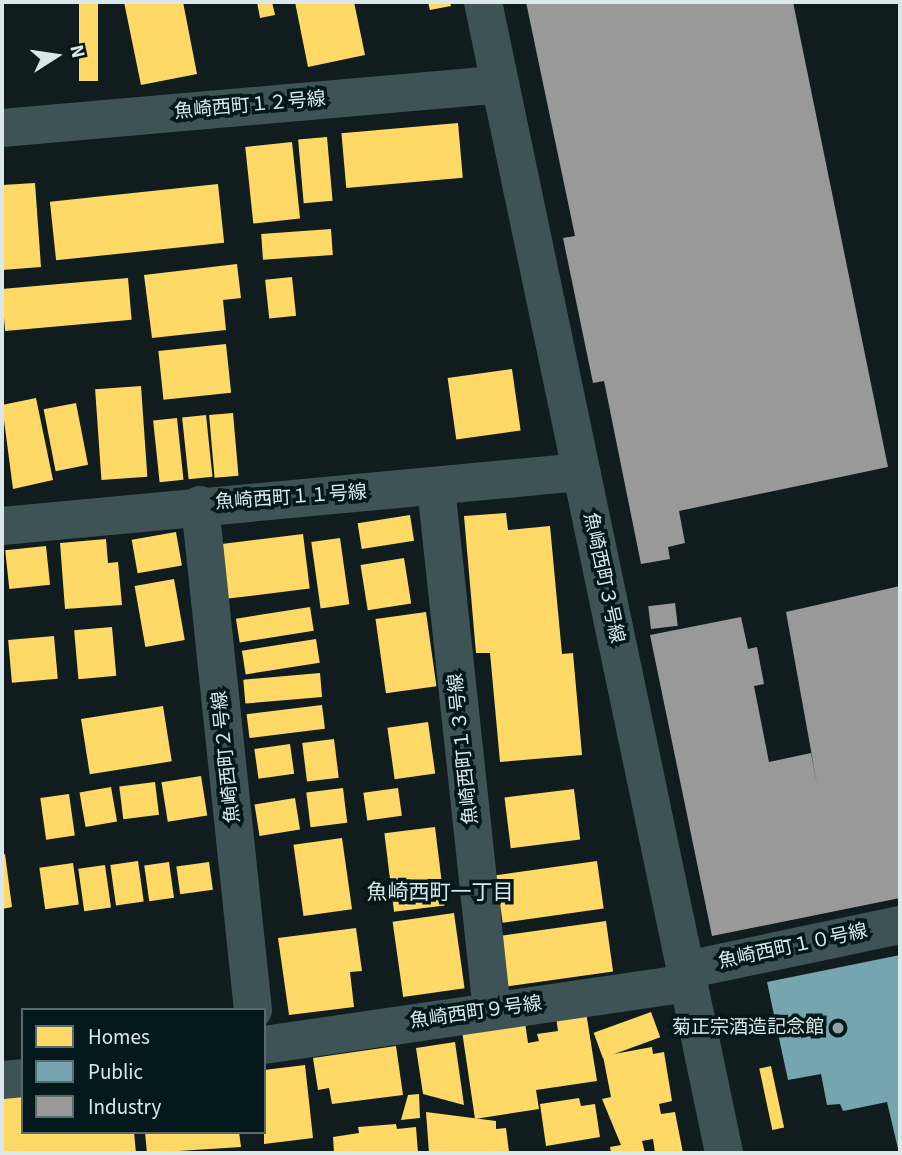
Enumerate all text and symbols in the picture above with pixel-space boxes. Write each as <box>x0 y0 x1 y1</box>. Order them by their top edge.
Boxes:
north arrow <box>21 21 91 91</box>
text: N <box>63 43 92 61</box>
street label: 魚崎西町１２号線 <box>173 88 327 124</box>
street label: 魚崎西町１１号線 <box>214 481 368 515</box>
street label: 魚崎西町３号線 <box>578 511 628 645</box>
street label: 魚崎西町１３号線 <box>445 672 483 826</box>
street label: 魚崎西町２号線 <box>209 690 245 824</box>
district label: 魚崎西町一丁目 <box>367 879 513 905</box>
street label: 魚崎西町１０号線 <box>716 920 870 974</box>
street label: 魚崎西町９号線 <box>409 992 543 1034</box>
legend <box>21 1008 266 1134</box>
place label: 菊正宗酒造記念館 <box>672 1017 824 1039</box>
marker: 菊正宗酒造記念館 <box>830 1020 846 1036</box>
text: Homes <box>88 1022 150 1052</box>
text: Public <box>88 1057 143 1087</box>
text: Industry <box>88 1092 161 1122</box>

